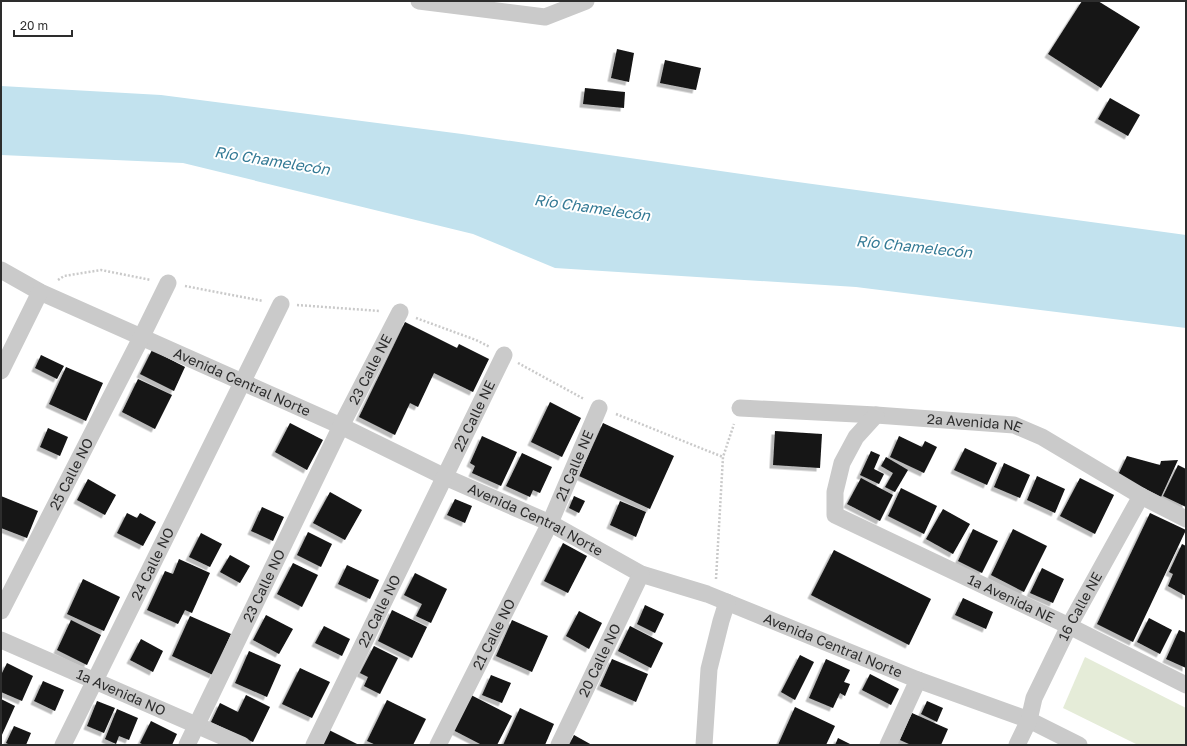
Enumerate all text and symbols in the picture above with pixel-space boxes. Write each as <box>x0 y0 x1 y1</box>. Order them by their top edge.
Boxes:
scale bar <box>14 12 72 38</box>
text: 20 m <box>20 18 48 33</box>
water label: Río Chamelecón <box>213 142 332 178</box>
water label: Río Chamelecón <box>533 190 652 224</box>
water label: Río Chamelecón <box>855 231 974 261</box>
street label: 23 Calle NE <box>345 331 395 407</box>
street label: Avenida Central Norte <box>171 344 313 419</box>
street label: 22 Calle NE <box>449 377 498 454</box>
street label: 2a Avenida NE <box>926 410 1025 436</box>
street label: 21 Calle NE <box>551 427 597 504</box>
street label: 25 Calle NO <box>45 435 96 513</box>
street label: Avenida Central Norte <box>465 479 606 559</box>
street label: 24 Calle NO <box>127 524 177 603</box>
street label: 23 Calle NO <box>239 546 288 625</box>
street label: 16 Calle NE <box>1054 569 1105 643</box>
street label: 1a Avenida NE <box>965 570 1057 626</box>
street label: 22 Calle NO <box>354 572 404 650</box>
street label: 21 Calle NO <box>468 596 518 672</box>
street label: Avenida Central Norte <box>761 609 905 681</box>
street label: 20 Calle NO <box>574 621 624 699</box>
street label: 1a Avenida NO <box>74 665 169 719</box>

